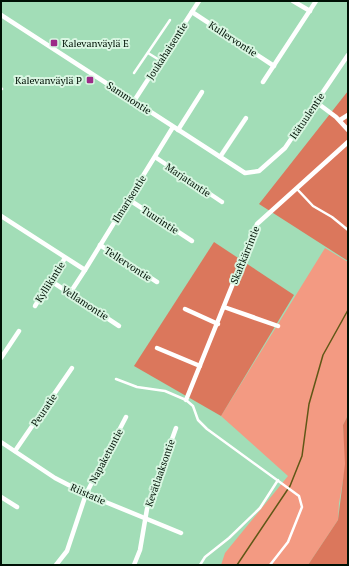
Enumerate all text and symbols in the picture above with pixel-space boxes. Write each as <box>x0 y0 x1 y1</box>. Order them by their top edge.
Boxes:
street label: Kullervontie <box>206 18 260 60</box>
street label: Joukahaisentie <box>144 20 190 82</box>
place label: Kalevanväylä E <box>62 37 129 50</box>
marker: Kalevanväylä E <box>49 38 59 48</box>
place label: Kalevanväylä P <box>15 74 82 87</box>
marker: Kalevanväylä P <box>85 75 95 85</box>
street label: Sammontie <box>104 79 154 117</box>
street label: Itätuulentie <box>287 90 327 142</box>
street label: Marjatantie <box>163 160 213 200</box>
street label: Ilmarisentie <box>109 173 149 225</box>
street label: Tuurintie <box>139 203 181 237</box>
street label: Skaftkärrintie <box>228 224 262 286</box>
street label: Tellervontie <box>102 244 154 284</box>
street label: Kyllikintie <box>32 259 68 305</box>
street label: Vellamontie <box>59 283 111 323</box>
street label: Peuratie <box>28 391 60 429</box>
street label: Napaketuntie <box>86 426 126 486</box>
street label: Kevätlaaksontie <box>142 438 178 508</box>
street label: Riistatie <box>68 480 108 508</box>

